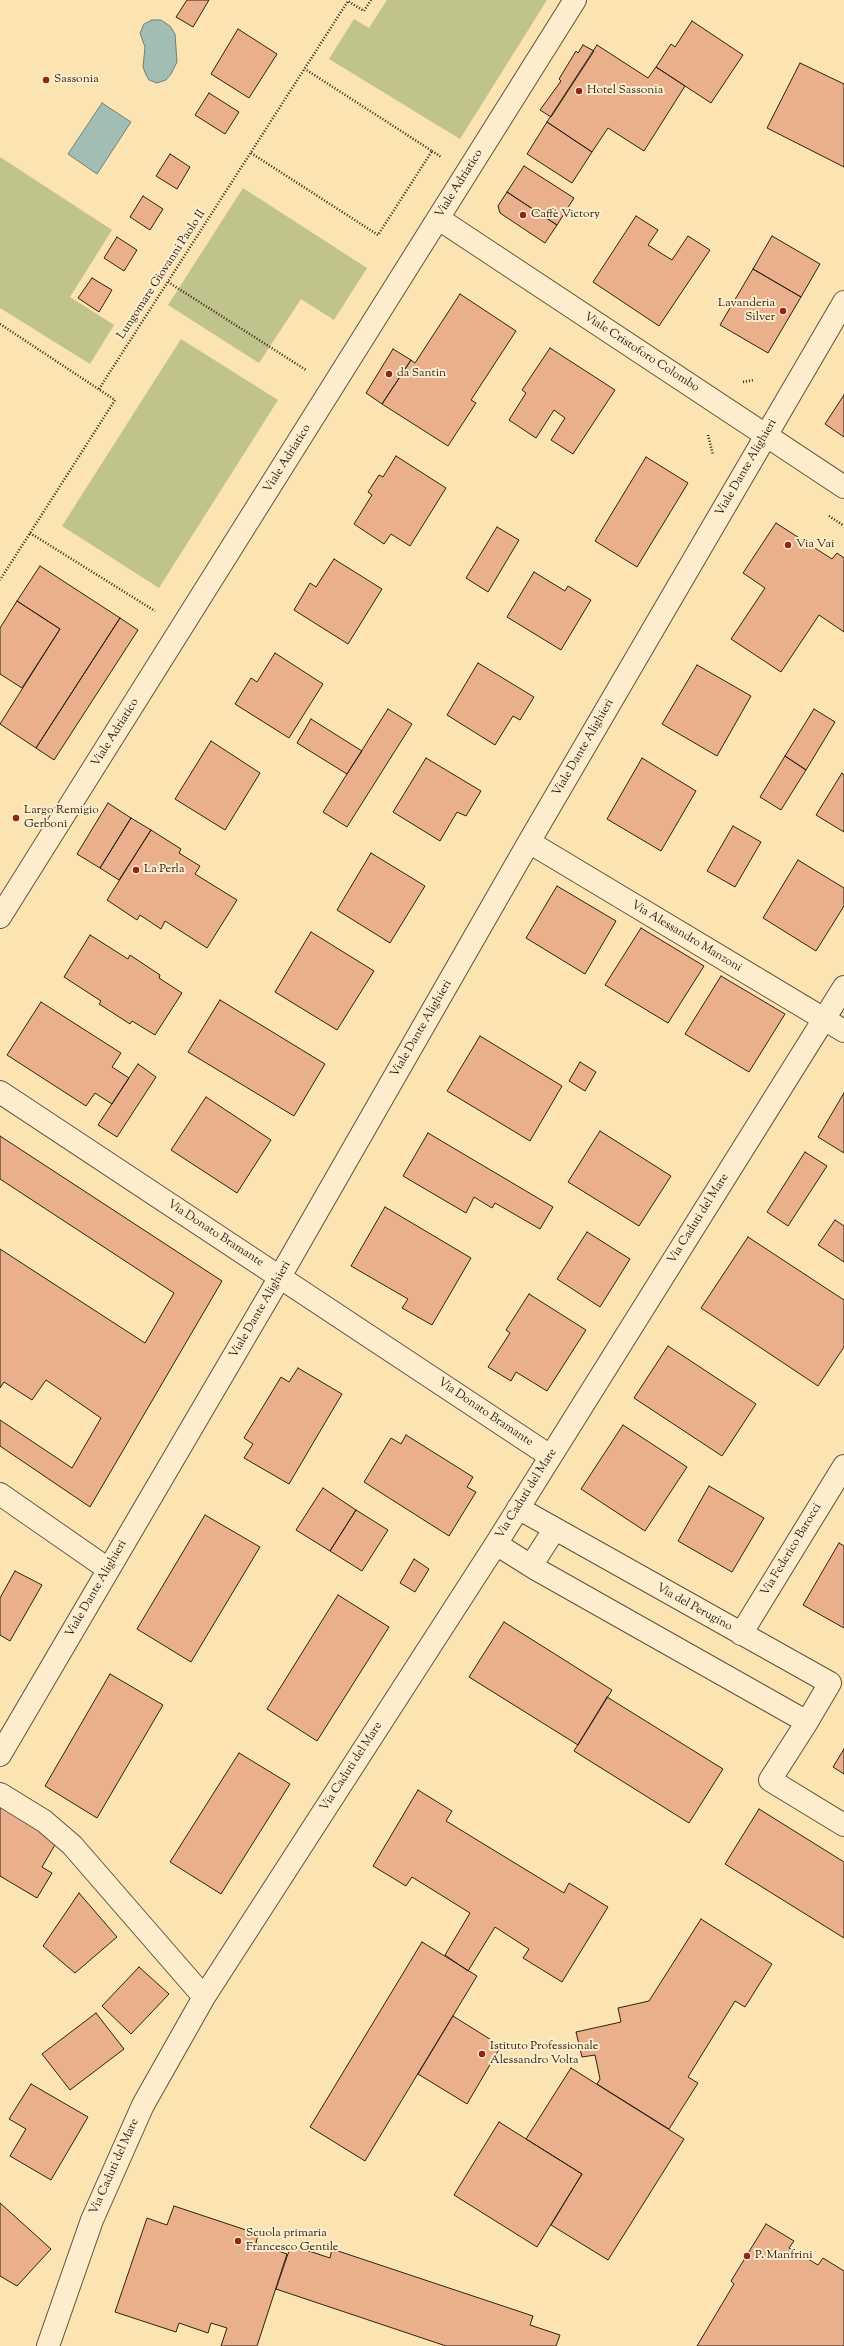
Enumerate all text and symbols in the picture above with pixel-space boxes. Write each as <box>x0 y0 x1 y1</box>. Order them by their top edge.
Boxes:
place label: Sassonia <box>54 73 99 87</box>
marker: Sassonia <box>41 75 51 85</box>
place label: Hotel Sassonia <box>587 84 663 98</box>
marker: Hotel Sassonia <box>574 86 584 96</box>
street label: Viale Adriatico <box>433 147 487 221</box>
street label: Lungomare Giovanni Paolo II <box>115 208 209 342</box>
place label: Caffè Victory <box>531 208 600 222</box>
marker: Caffè Victory <box>518 210 528 220</box>
place label: Lavanderia Silver <box>718 297 775 325</box>
marker: Lavanderia Silver <box>778 306 788 316</box>
street label: Viale Cristoforo Colombo <box>581 310 701 396</box>
place label: da Santin <box>397 367 446 381</box>
marker: da Santin <box>384 369 394 379</box>
street label: Viale Dante Alighieri <box>713 417 781 519</box>
street label: Viale Adriatico <box>261 422 315 496</box>
place label: Via Vai <box>796 538 834 552</box>
marker: Via Vai <box>783 540 793 550</box>
street label: Viale Adriatico <box>89 696 143 770</box>
street label: Viale Dante Alighieri <box>550 697 618 799</box>
place label: Largo Remigio Gerboni <box>24 804 99 832</box>
marker: Largo Remigio Gerboni <box>11 813 21 823</box>
place label: La Perla <box>144 863 184 877</box>
marker: La Perla <box>131 865 141 875</box>
street label: Via Alessandro Manzoni <box>628 898 744 976</box>
street label: Viale Dante Alighieri <box>388 978 456 1080</box>
street label: Via Caduti del Mare <box>665 1171 733 1267</box>
street label: Via Donato Bramante <box>164 1197 266 1271</box>
street label: Viale Dante Alighieri <box>227 1259 295 1361</box>
street label: Via Donato Bramante <box>435 1376 535 1450</box>
street label: Via Caduti del Mare <box>493 1446 561 1542</box>
street label: Via Federico Barocci <box>759 1501 825 1599</box>
street label: Viale Dante Alighieri <box>63 1538 131 1640</box>
street label: Via del Perugino <box>654 1581 734 1635</box>
street label: Via Caduti del Mare <box>318 1720 386 1814</box>
place label: Istituto Professionale Alessandro Volta <box>490 2040 598 2068</box>
marker: Istituto Professionale Alessandro Volta <box>477 2049 487 2059</box>
street label: Via Caduti del Mare <box>87 2117 143 2217</box>
place label: Scuola primaria Francesco Gentile <box>246 2227 338 2255</box>
marker: Scuola primaria Francesco Gentile <box>233 2236 243 2246</box>
place label: P. Manfrini <box>755 2249 813 2263</box>
marker: P. Manfrini <box>742 2251 752 2261</box>

